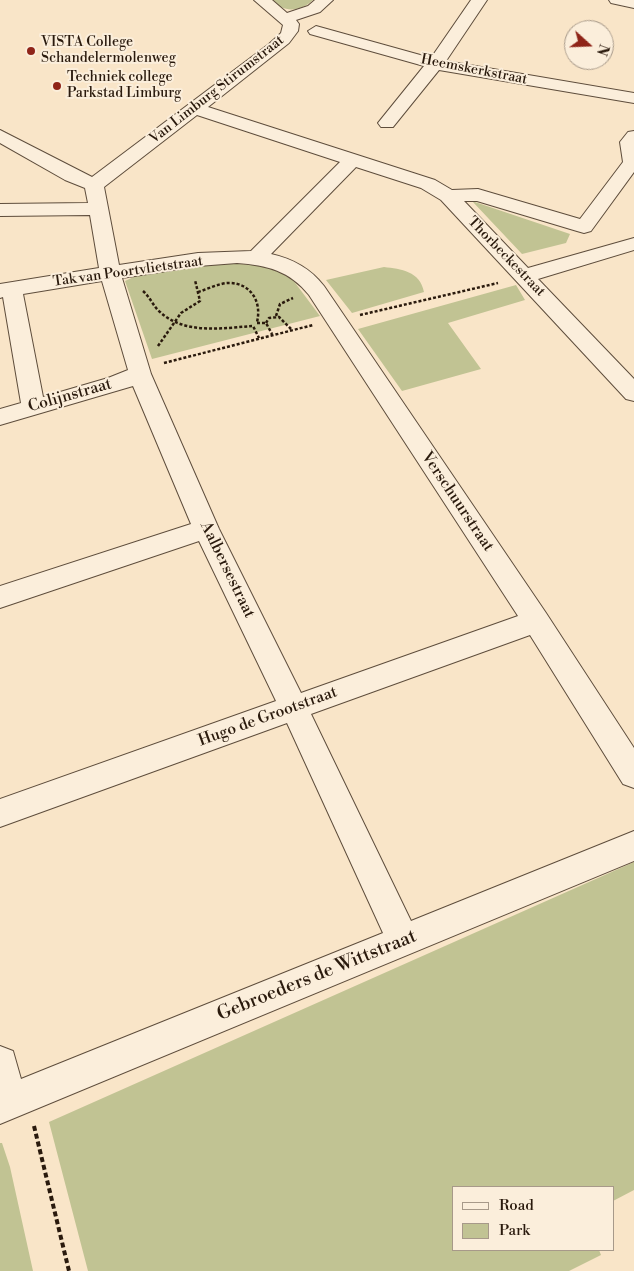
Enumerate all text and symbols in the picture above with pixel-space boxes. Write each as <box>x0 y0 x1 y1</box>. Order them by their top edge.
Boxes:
north arrow <box>564 20 614 70</box>
street label: Van Limburg Stirumstraat <box>146 32 288 148</box>
place label: VISTA College Schandelermolenweg <box>41 35 176 68</box>
text: N <box>592 41 613 58</box>
marker: VISTA College Schandelermolenweg <box>25 45 37 57</box>
street label: Heemskerkstraat <box>419 51 529 89</box>
place label: Techniek college Parkstad Limburg <box>67 70 181 102</box>
marker: Techniek college Parkstad Limburg <box>51 80 63 92</box>
street label: Thorbeckestraat <box>464 214 548 300</box>
street label: Tak van Poortvlietstraat <box>52 253 204 291</box>
street label: Colijnstraat <box>26 375 114 417</box>
street label: Verschuurstraat <box>417 448 497 556</box>
street label: Aalbersestraat <box>195 519 259 621</box>
street label: Hugo de Grootstraat <box>196 683 340 751</box>
street label: Gebroeders de Wittstraat <box>214 926 420 1026</box>
legend <box>452 1186 614 1251</box>
text: Road <box>499 1196 534 1215</box>
text: Park <box>499 1221 530 1240</box>

